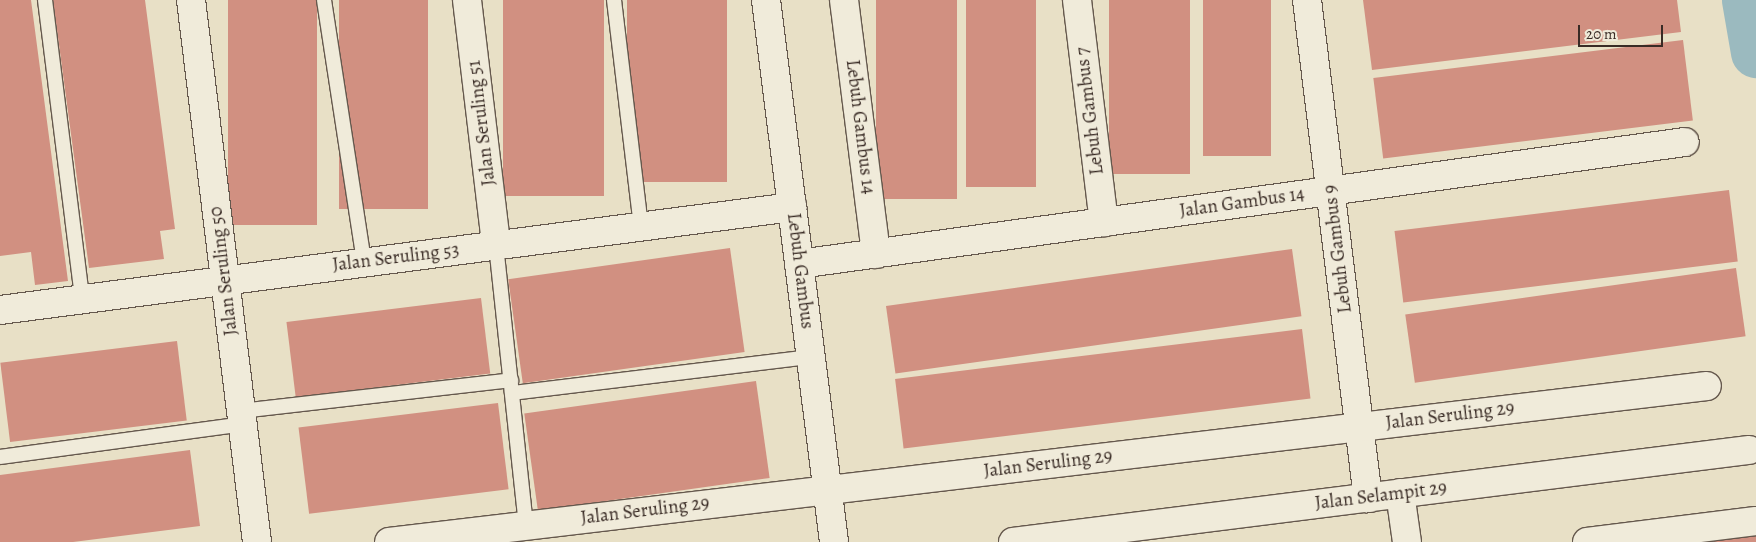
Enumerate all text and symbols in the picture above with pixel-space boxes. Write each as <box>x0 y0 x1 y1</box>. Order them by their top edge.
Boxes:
scale bar <box>1581 15 1666 47</box>
text: 20 m <box>1586 24 1617 44</box>
street label: Lebuh Gambus 7 <box>1071 46 1109 176</box>
street label: Lebuh Gambus 14 <box>840 58 880 196</box>
street label: Jalan Seruling 51 <box>463 59 501 187</box>
street label: Jalan Gambus 14 <box>1178 183 1306 223</box>
street label: Lebuh Gambus 9 <box>1319 184 1357 314</box>
street label: Jalan Seruling 50 <box>205 205 243 337</box>
street label: Lebuh Gambus <box>782 212 818 330</box>
street label: Jalan Seruling 53 <box>331 239 461 277</box>
street label: Jalan Seruling 29 <box>1384 397 1516 435</box>
street label: Jalan Seruling 29 <box>982 445 1114 483</box>
street label: Jalan Selampit 29 <box>1314 477 1448 515</box>
street label: Jalan Seruling 29 <box>579 492 711 530</box>

